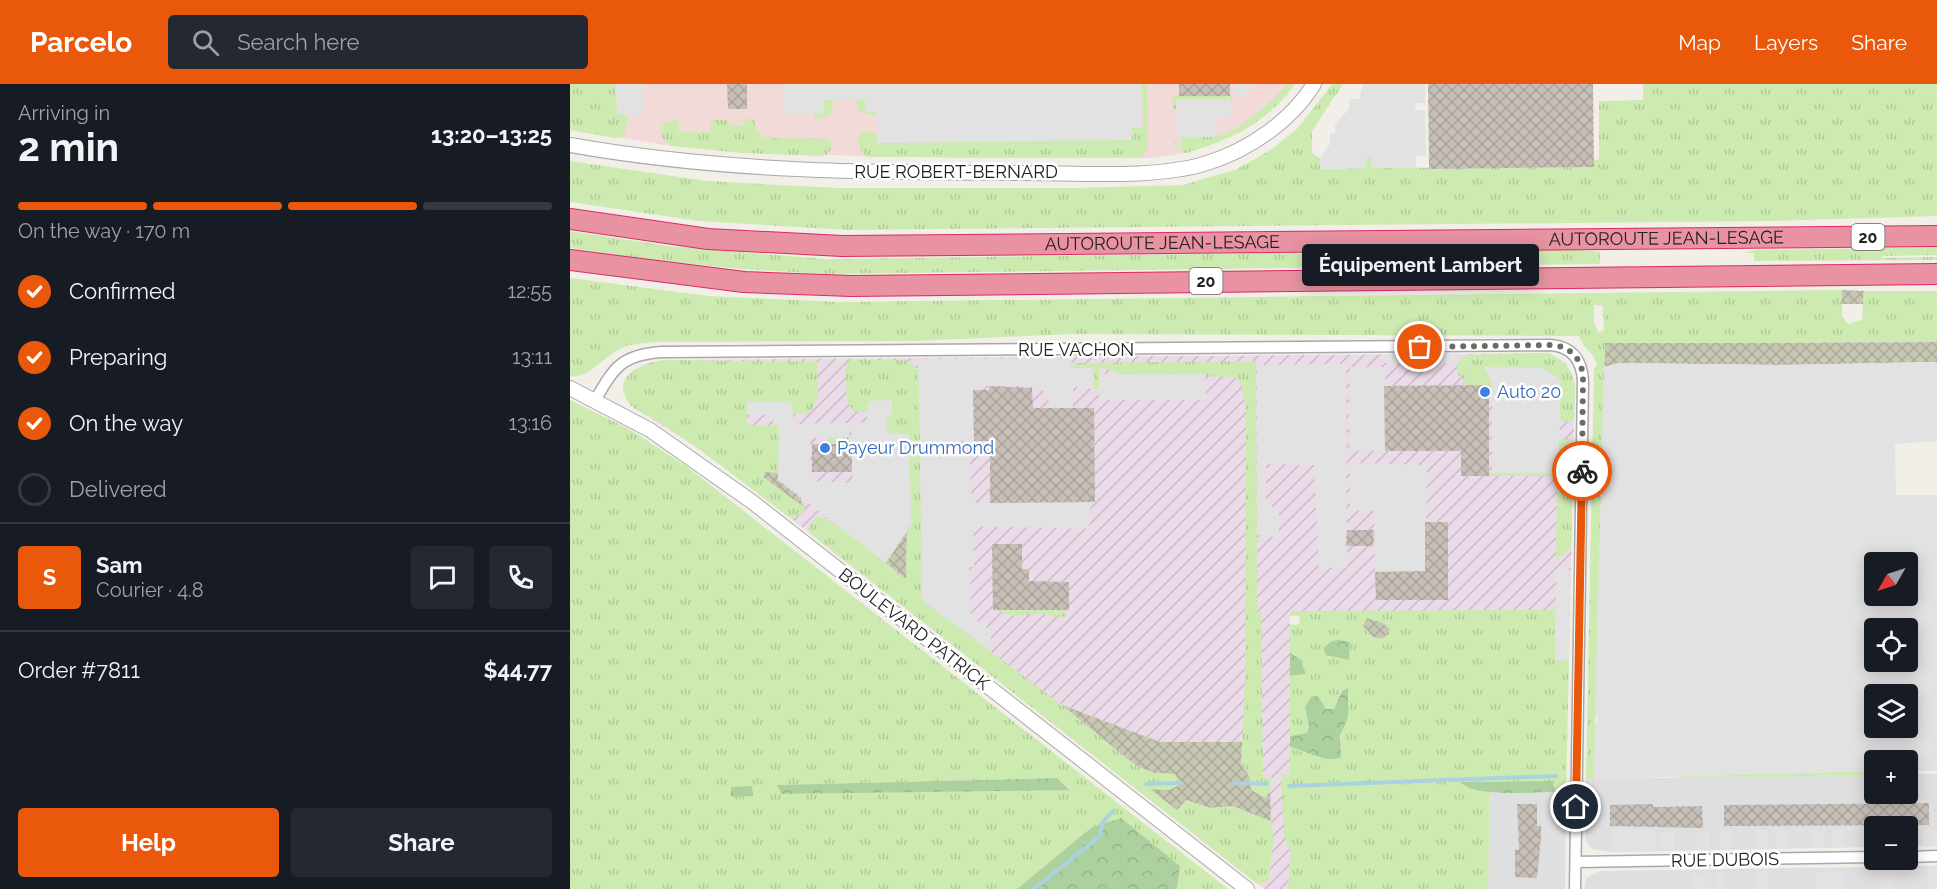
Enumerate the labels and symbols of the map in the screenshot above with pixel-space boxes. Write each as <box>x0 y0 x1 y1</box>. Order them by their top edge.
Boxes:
street label: RUE ROBERT-BERNARD <box>854 161 1058 182</box>
road number: 20 <box>1852 224 1884 250</box>
street label: AUTOROUTE JEAN-LESAGE <box>1549 226 1784 250</box>
street label: AUTOROUTE JEAN-LESAGE <box>1045 231 1280 254</box>
callout: Équipement Lambert <box>1302 245 1538 287</box>
road number: 20 <box>1190 268 1222 294</box>
pin <box>1394 321 1445 372</box>
street label: RUE VACHON <box>1018 339 1134 360</box>
place label: Auto 20 <box>1497 381 1561 402</box>
marker: Auto 20 <box>1478 385 1492 399</box>
place label: Payeur Drummond <box>837 437 994 458</box>
marker: Payeur Drummond <box>818 441 832 455</box>
courier <box>1552 441 1612 501</box>
north arrow <box>1864 552 1918 606</box>
street label: BOULEVARD PATRICK <box>835 563 994 694</box>
pin <box>1550 781 1601 832</box>
street label: RUE DUBOIS <box>1671 848 1779 871</box>

